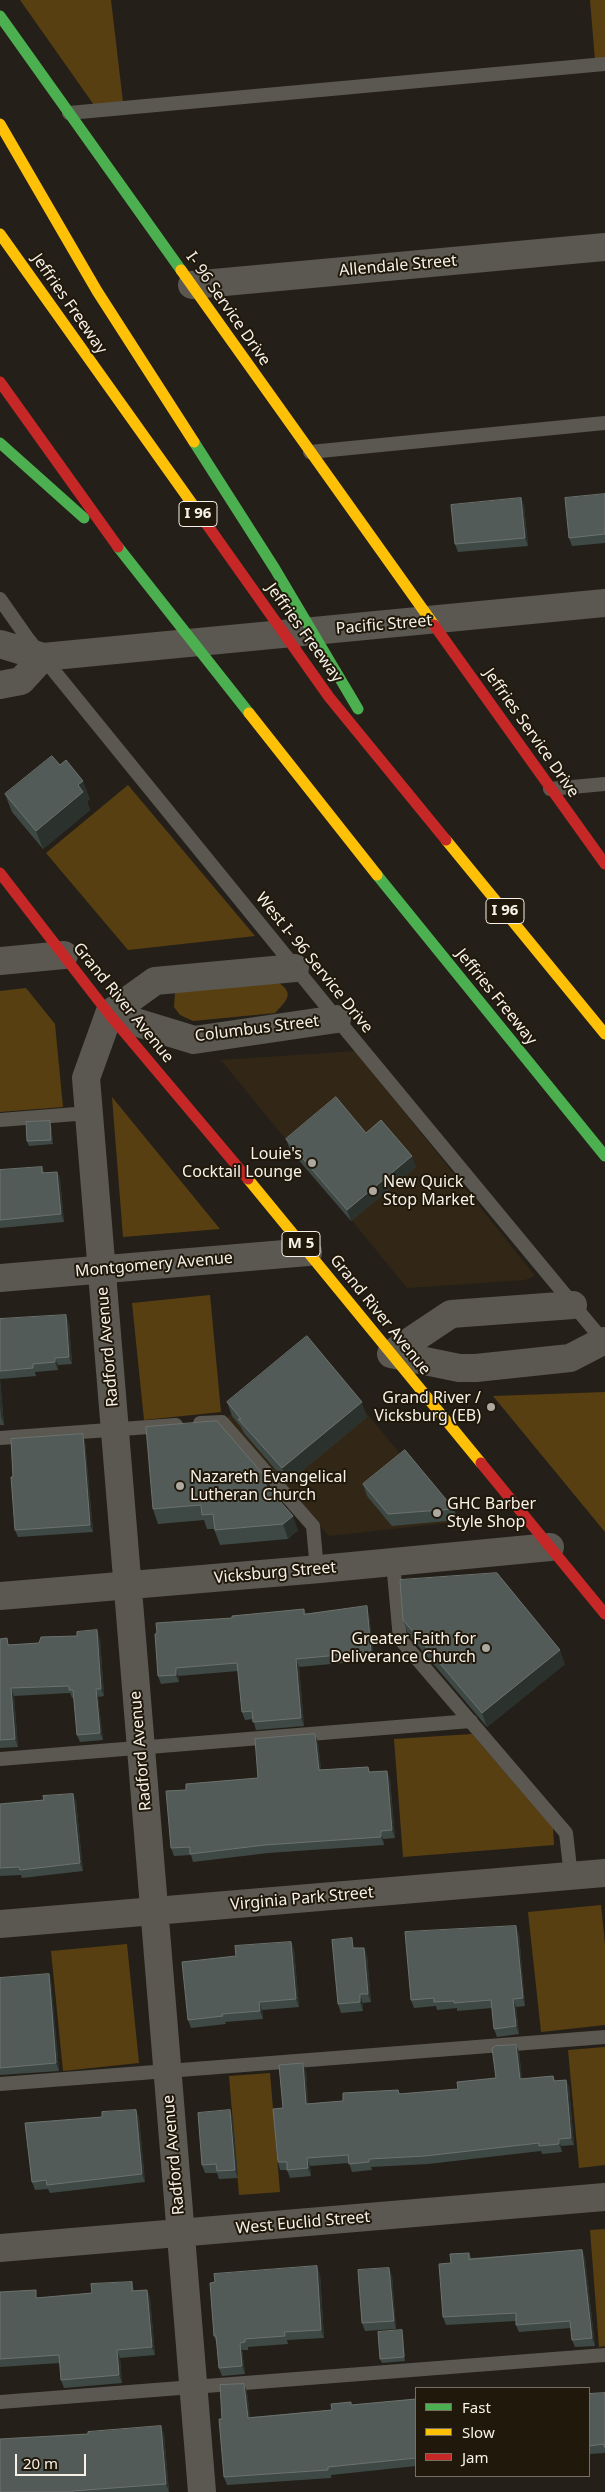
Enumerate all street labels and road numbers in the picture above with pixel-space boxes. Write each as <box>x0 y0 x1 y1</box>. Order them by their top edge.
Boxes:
street label: I- 96 Service Drive <box>182 248 274 370</box>
street label: Jeffries Freeway <box>27 250 111 358</box>
street label: Allendale Street <box>338 251 458 281</box>
road number: I 96 <box>179 502 217 526</box>
street label: Jeffries Freeway <box>262 580 346 686</box>
street label: Pacific Street <box>335 611 433 639</box>
street label: Jeffries Service Drive <box>479 665 583 801</box>
street label: West I- 96 Service Drive <box>251 889 377 1037</box>
road number: I 96 <box>486 898 524 924</box>
street label: Grand River Avenue <box>69 939 177 1067</box>
street label: Jeffries Freeway <box>451 945 541 1049</box>
street label: Columbus Street <box>194 1012 320 1046</box>
road number: M 5 <box>282 1232 320 1256</box>
street label: Montgomery Avenue <box>74 1249 234 1281</box>
street label: Grand River Avenue <box>326 1251 434 1379</box>
street label: Radford Avenue <box>93 1286 123 1408</box>
street label: Vicksburg Street <box>213 1558 337 1588</box>
street label: Radford Avenue <box>126 1690 156 1812</box>
street label: Virginia Park Street <box>229 1883 375 1915</box>
street label: Radford Avenue <box>159 2094 189 2216</box>
street label: West Euclid Street <box>235 2208 371 2238</box>

